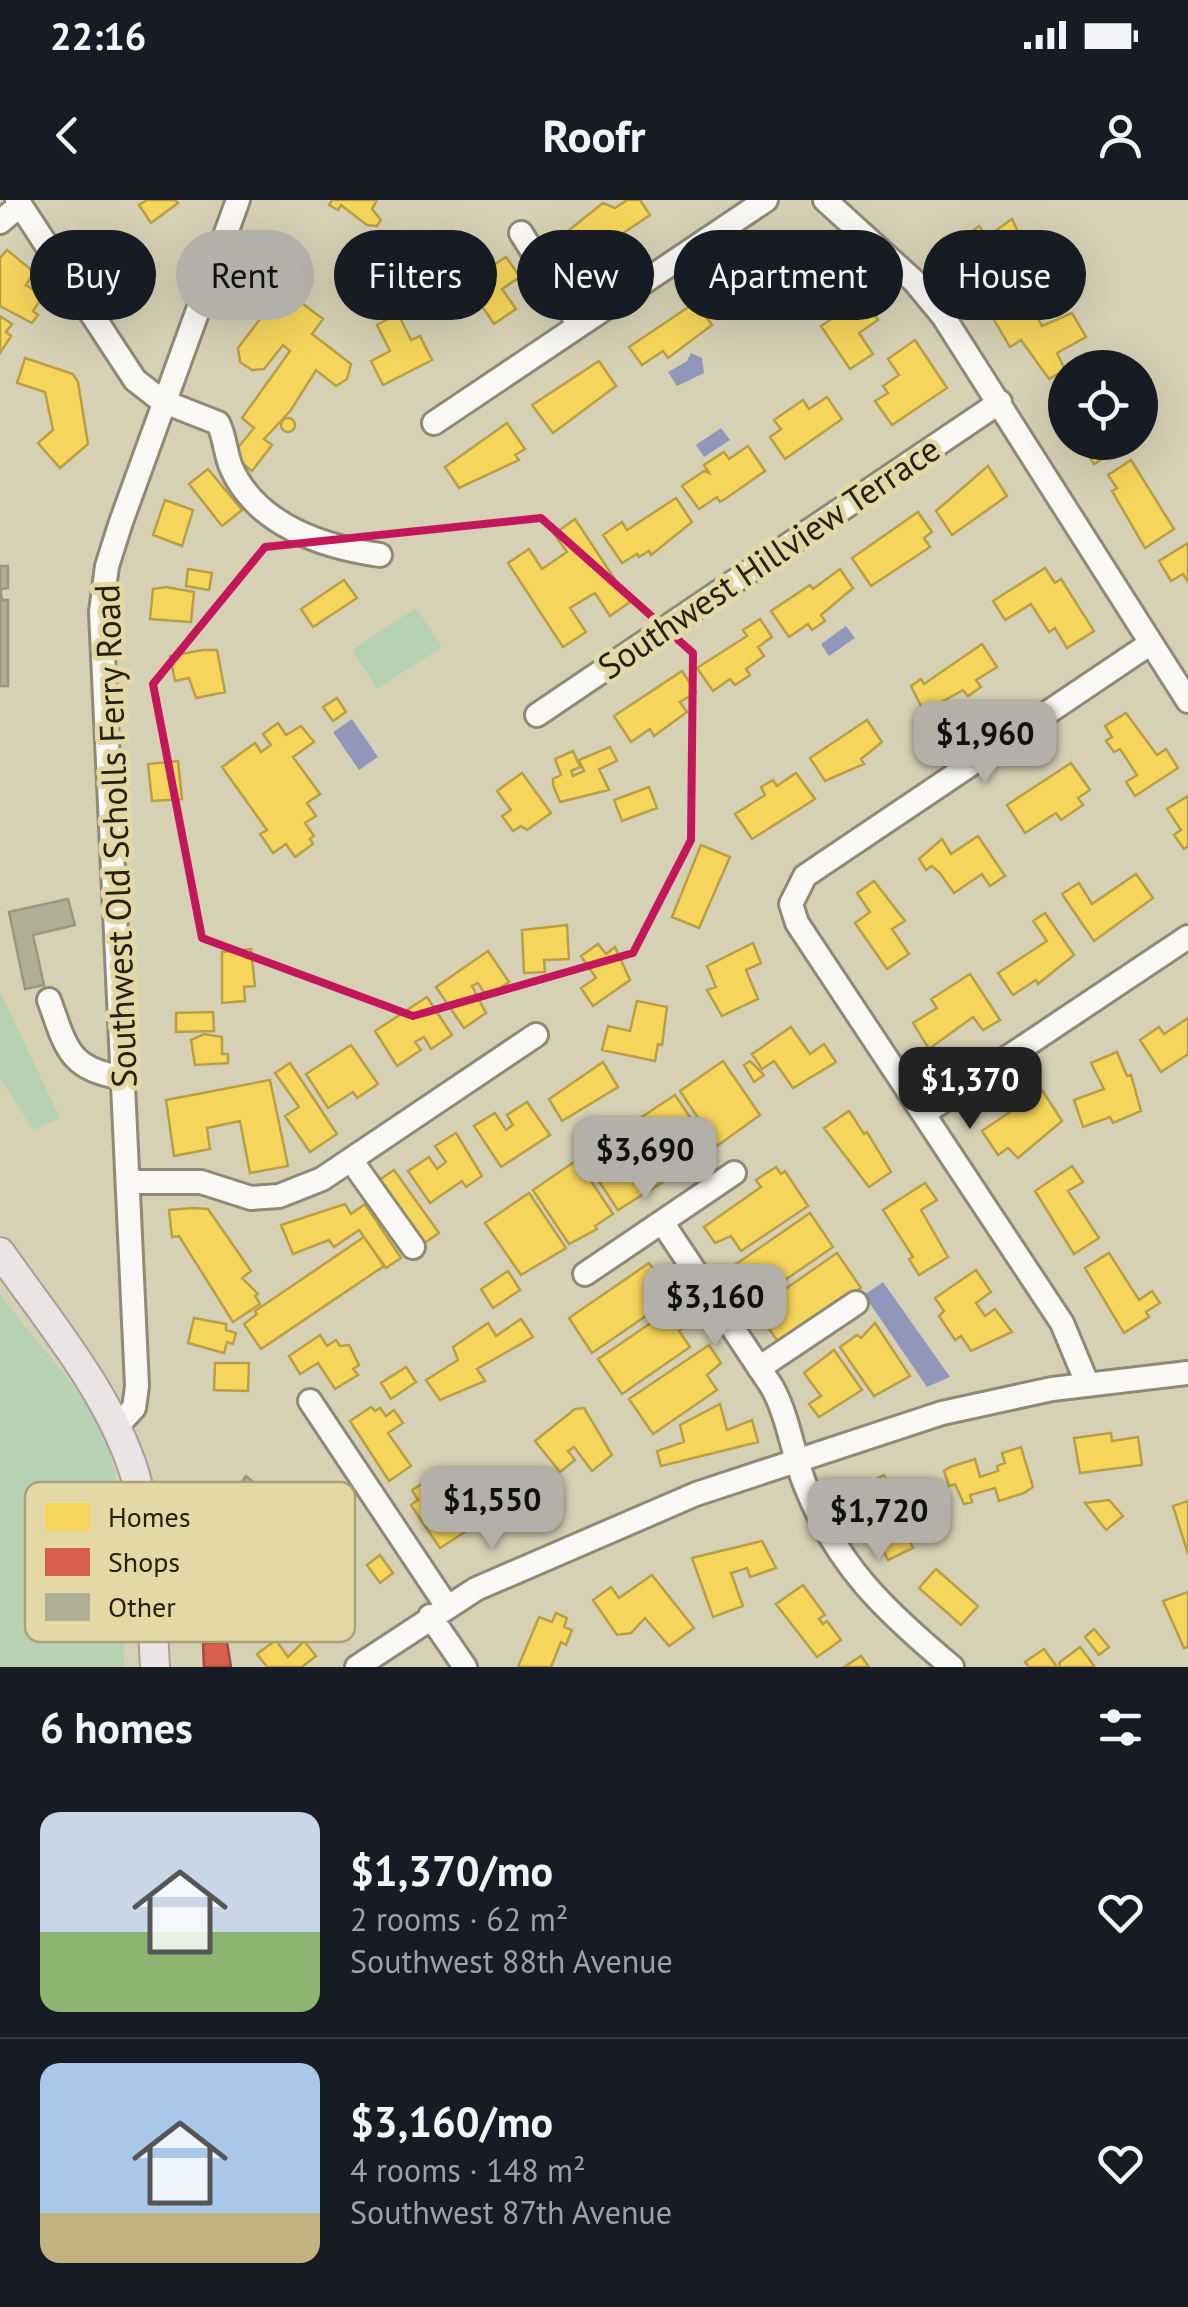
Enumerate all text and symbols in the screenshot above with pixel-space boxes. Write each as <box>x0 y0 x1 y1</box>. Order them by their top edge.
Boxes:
text: 22:16 <box>50 11 146 60</box>
text: Roofr <box>543 106 645 164</box>
icon: back <box>40 108 95 163</box>
icon: person <box>1093 108 1148 163</box>
chip: Buy <box>30 230 156 320</box>
chip: Rent <box>176 230 314 320</box>
chip: Filters <box>334 230 497 320</box>
chip: New <box>517 230 654 320</box>
chip: Apartment <box>674 230 903 320</box>
chip: House <box>923 230 1086 320</box>
map controls <box>1048 350 1158 460</box>
button: locate <box>1048 350 1158 460</box>
street label: Southwest Hillview Terrace <box>589 425 948 689</box>
street label: Southwest Old Scholls Ferry Road <box>83 584 147 1088</box>
pin: $1,960 <box>904 701 1066 786</box>
text: $1,960 <box>936 712 1034 754</box>
pin: $1,370 <box>889 1047 1051 1132</box>
text: $1,370 <box>921 1058 1019 1100</box>
pin: $3,690 <box>564 1117 726 1202</box>
text: $3,690 <box>596 1128 694 1170</box>
pin: $3,160 <box>634 1264 796 1349</box>
text: $3,160 <box>666 1275 764 1317</box>
pin: $1,550 <box>411 1467 573 1552</box>
text: $1,550 <box>443 1478 541 1520</box>
pin: $1,720 <box>798 1478 960 1563</box>
legend <box>25 1482 355 1642</box>
text: $1,720 <box>830 1489 928 1531</box>
text: Homes <box>108 1498 191 1535</box>
text: Shops <box>108 1543 180 1580</box>
text: Other <box>108 1588 176 1625</box>
text: 6 homes <box>40 1700 193 1755</box>
icon: filters <box>1093 1700 1148 1755</box>
text: $1,370/mo <box>350 1843 553 1898</box>
icon: home <box>120 1852 240 1972</box>
icon: heart <box>1093 1885 1148 1940</box>
text: 2 rooms · 62 m² <box>350 1898 568 1940</box>
text: Southwest 88th Avenue <box>350 1940 673 1982</box>
text: $3,160/mo <box>350 2094 553 2149</box>
icon: home <box>120 2103 240 2223</box>
icon: heart <box>1093 2136 1148 2191</box>
text: 4 rooms · 148 m² <box>350 2149 586 2191</box>
text: Southwest 87th Avenue <box>350 2191 672 2233</box>

